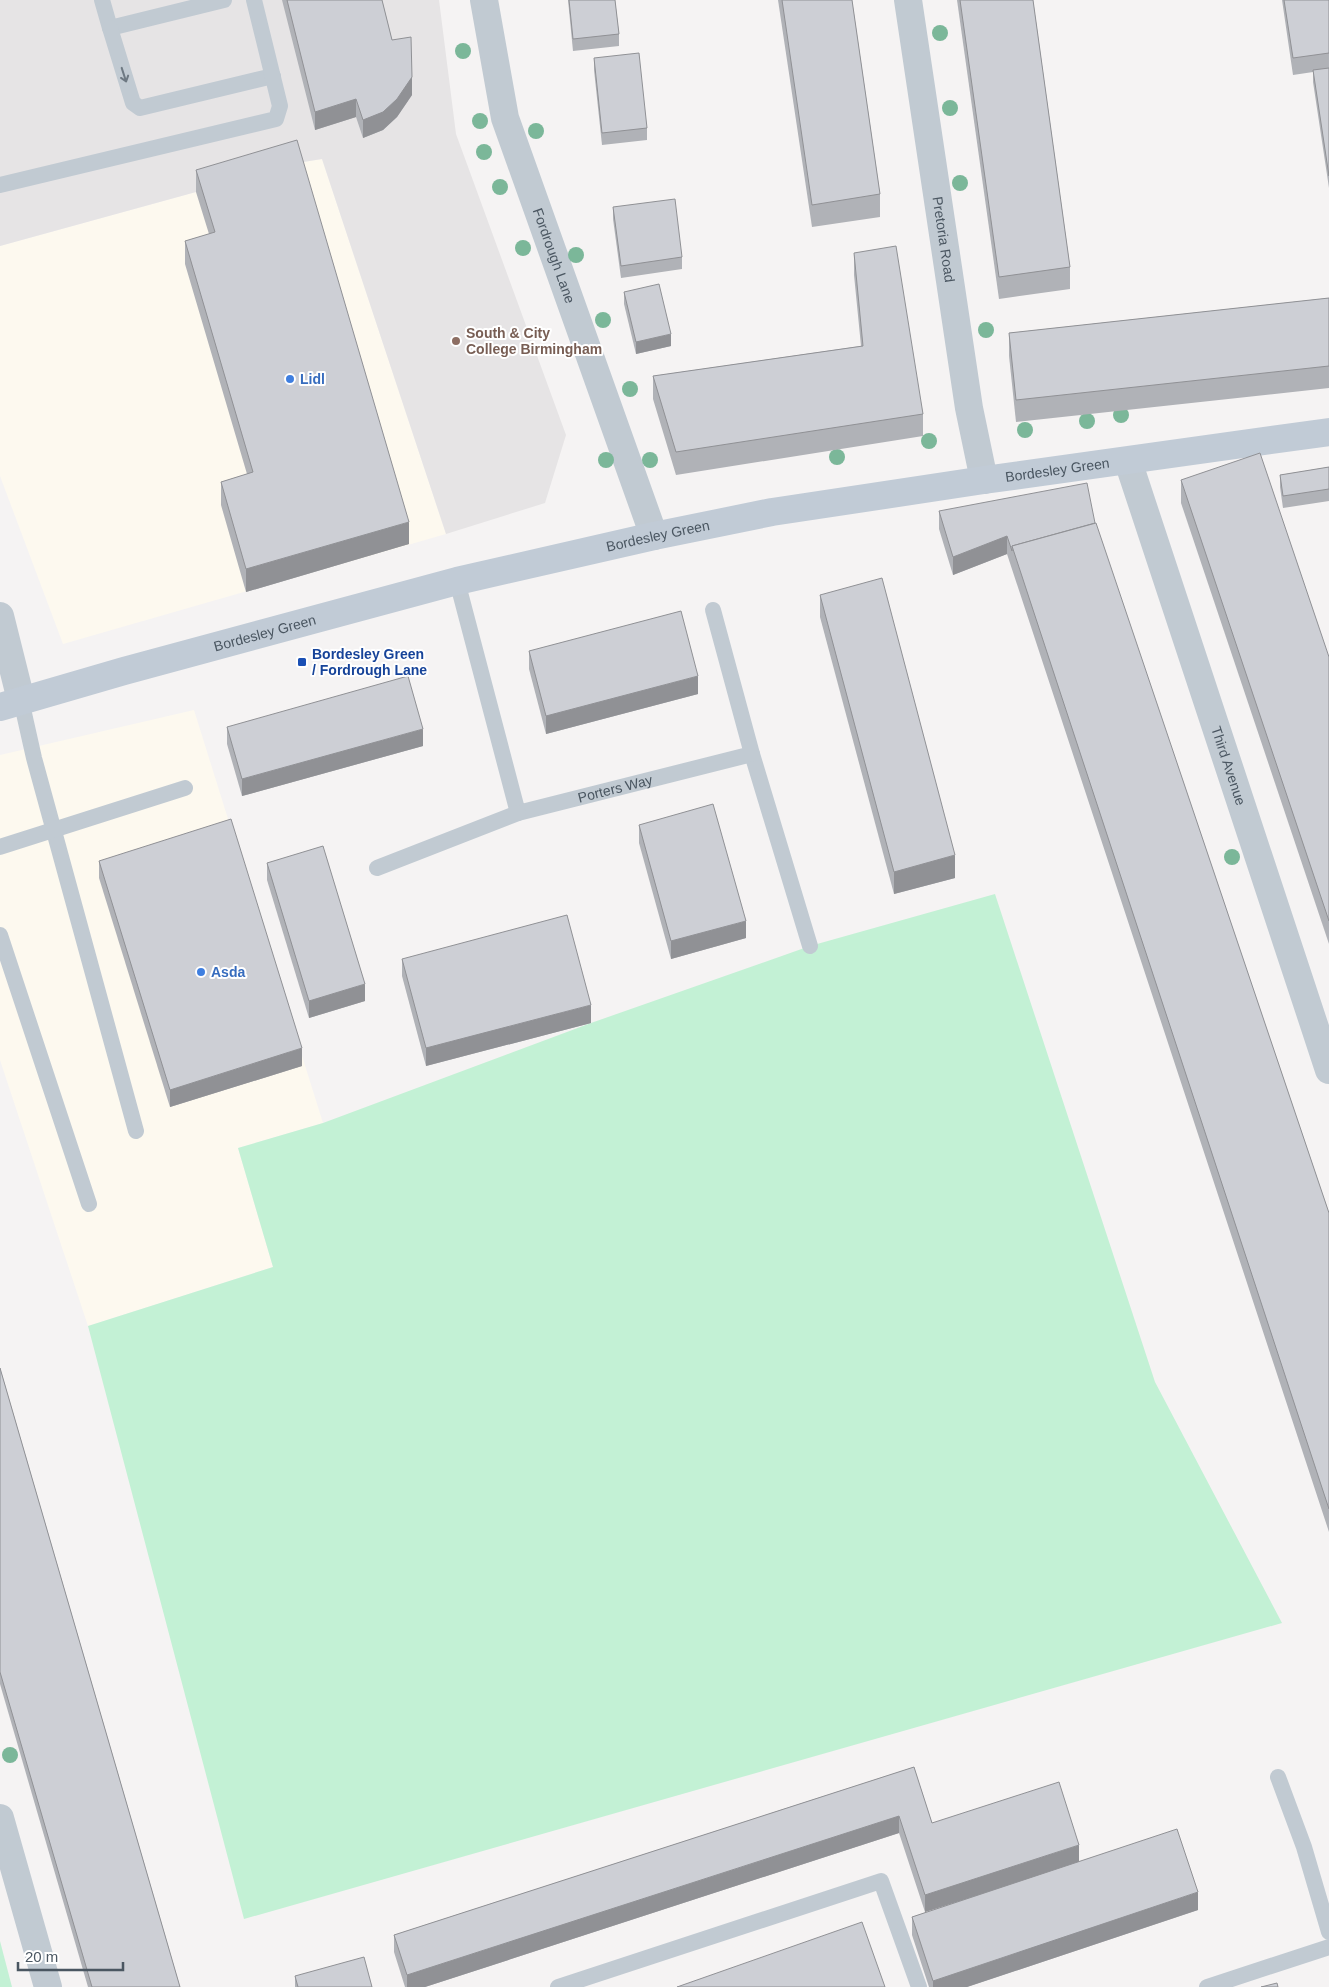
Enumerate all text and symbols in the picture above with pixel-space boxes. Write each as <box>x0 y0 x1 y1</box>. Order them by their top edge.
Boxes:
one-way arrow <box>120 67 130 83</box>
street label: Pretoria Road <box>929 195 958 283</box>
street label: Fordrough Lane <box>530 206 578 306</box>
place label: South & City College Birmingham <box>466 325 602 357</box>
marker: South & City College Birmingham <box>450 335 462 347</box>
place label: Lidl <box>300 371 325 387</box>
marker: Lidl <box>284 373 296 385</box>
street label: Bordesley Green <box>1004 455 1111 485</box>
street label: Bordesley Green <box>605 517 711 555</box>
street label: Bordesley Green <box>212 611 318 654</box>
place label: Bordesley Green / Fordrough Lane <box>312 646 427 678</box>
marker: Bordesley Green / Fordrough Lane <box>296 656 308 668</box>
street label: Third Avenue <box>1208 724 1249 808</box>
street label: Porters Way <box>576 771 654 806</box>
place label: Asda <box>211 964 245 980</box>
marker: Asda <box>195 966 207 978</box>
scale bar <box>18 1940 122 1972</box>
text: 20 m <box>25 1948 58 1965</box>

